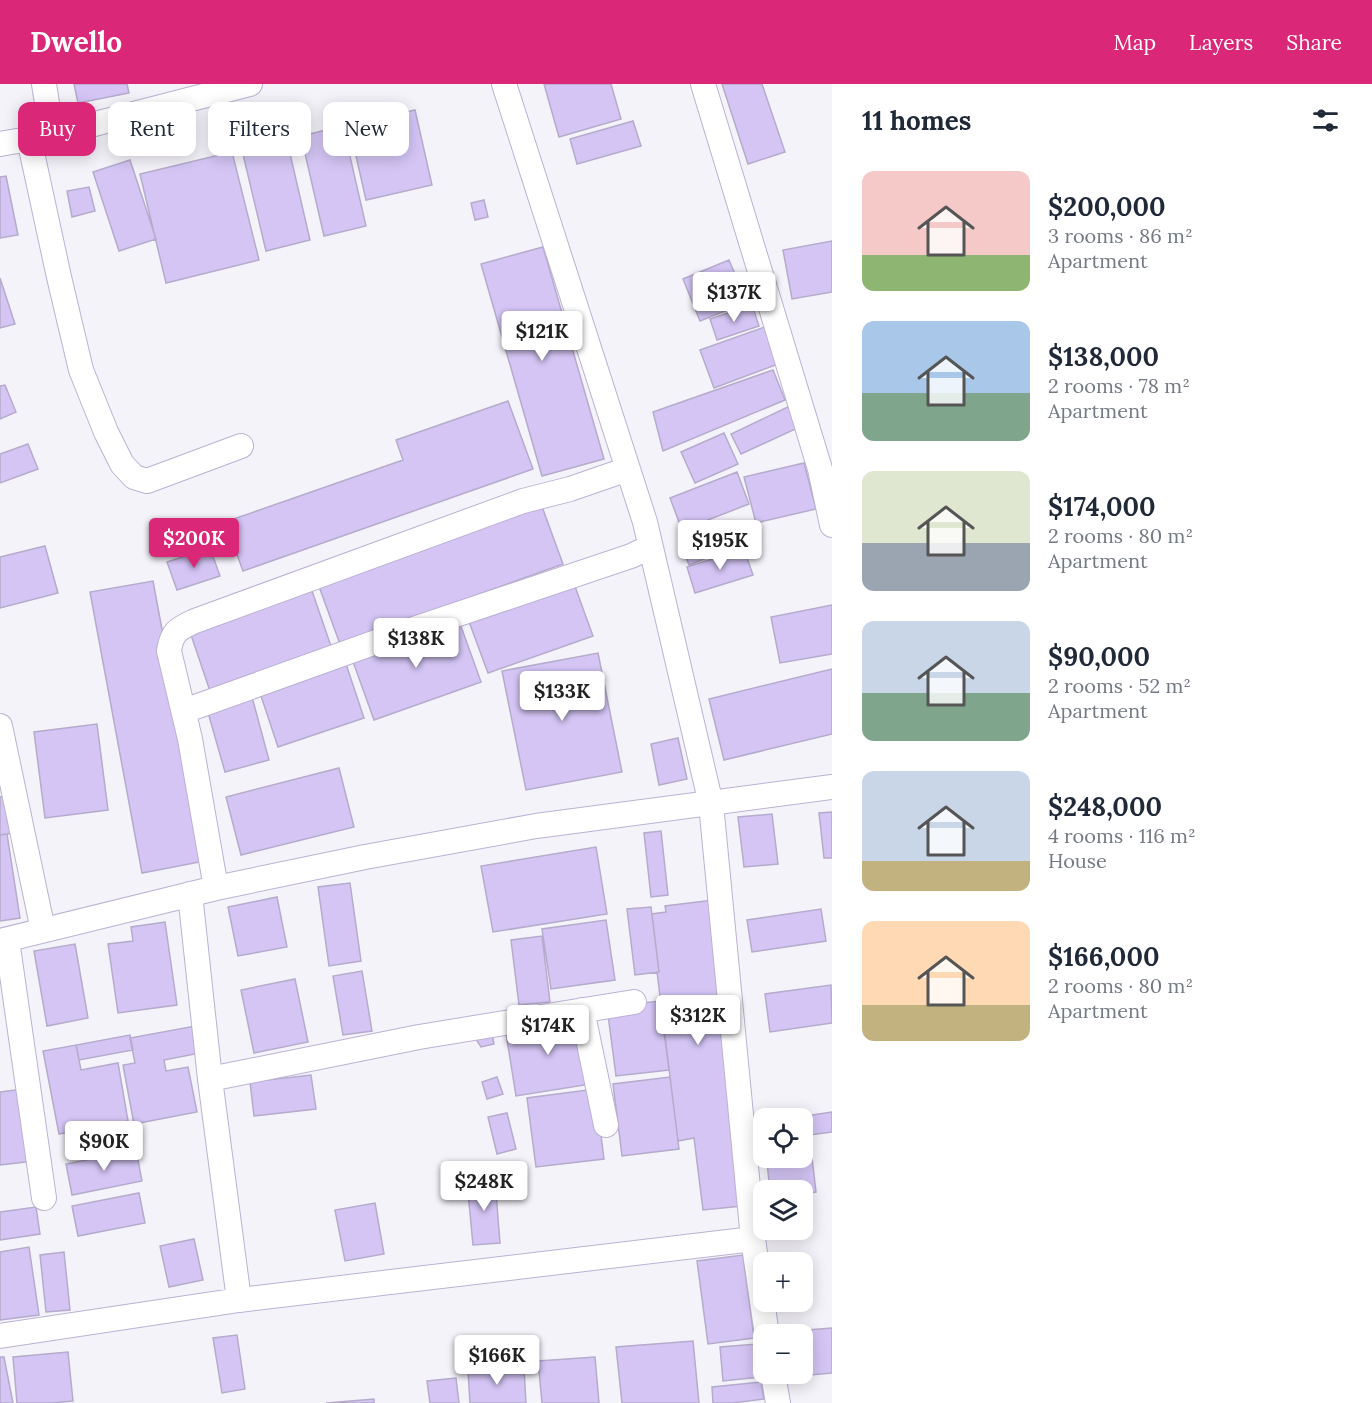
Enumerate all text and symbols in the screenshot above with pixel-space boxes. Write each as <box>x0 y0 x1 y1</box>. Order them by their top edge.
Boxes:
text: Dwello <box>30 24 122 60</box>
text: Map <box>1113 29 1156 56</box>
text: Layers <box>1189 29 1253 56</box>
text: Share <box>1286 29 1342 56</box>
chip: Buy <box>18 102 96 156</box>
chip: Rent <box>108 102 196 156</box>
chip: Filters <box>208 102 311 156</box>
chip: New <box>323 102 409 156</box>
text: 11 homes <box>862 104 971 137</box>
icon: filters <box>1309 104 1342 137</box>
text: $200,000 <box>1048 190 1166 223</box>
icon: home <box>910 195 982 267</box>
text: 3 rooms · 86 m² <box>1048 223 1193 248</box>
text: Apartment <box>1048 248 1148 273</box>
pin: $137K <box>692 272 776 323</box>
text: $137K <box>707 279 761 304</box>
pin: $121K <box>500 311 584 362</box>
text: $121K <box>516 318 568 343</box>
text: $138,000 <box>1048 340 1159 373</box>
icon: home <box>910 345 982 417</box>
text: 2 rooms · 78 m² <box>1048 373 1190 398</box>
text: Apartment <box>1048 398 1148 423</box>
text: $174,000 <box>1048 490 1155 523</box>
icon: home <box>910 495 982 567</box>
pin: $200K <box>152 518 236 569</box>
pin: $195K <box>678 520 762 571</box>
text: 2 rooms · 80 m² <box>1048 523 1193 548</box>
text: $200K <box>163 525 225 550</box>
text: $195K <box>692 527 748 552</box>
text: Apartment <box>1048 548 1148 573</box>
pin: $138K <box>374 618 458 669</box>
text: $138K <box>388 625 444 650</box>
text: $90,000 <box>1048 640 1150 673</box>
icon: home <box>910 645 982 717</box>
pin: $133K <box>520 671 604 722</box>
text: 2 rooms · 52 m² <box>1048 673 1191 698</box>
text: $133K <box>534 678 590 703</box>
text: Apartment <box>1048 698 1148 723</box>
text: $248,000 <box>1048 790 1162 823</box>
icon: home <box>910 795 982 867</box>
text: 4 rooms · 116 m² <box>1048 823 1196 848</box>
text: House <box>1048 848 1107 873</box>
text: $166,000 <box>1048 940 1159 973</box>
icon: home <box>910 945 982 1017</box>
text: 2 rooms · 80 m² <box>1048 973 1193 998</box>
pin: $312K <box>656 995 740 1046</box>
text: Apartment <box>1048 998 1148 1023</box>
text: $312K <box>670 1002 726 1027</box>
pin: $174K <box>506 1005 590 1056</box>
text: $174K <box>521 1012 575 1037</box>
map controls <box>753 1108 813 1384</box>
button: locate <box>753 1108 813 1168</box>
pin: $90K <box>68 1121 140 1172</box>
text: $90K <box>79 1128 129 1153</box>
pin: $248K <box>442 1161 526 1212</box>
text: $248K <box>454 1168 514 1193</box>
button: layers <box>753 1180 813 1240</box>
button: + <box>753 1252 813 1312</box>
button: − <box>753 1324 813 1384</box>
pin: $166K <box>455 1335 539 1386</box>
text: $166K <box>468 1342 526 1367</box>

